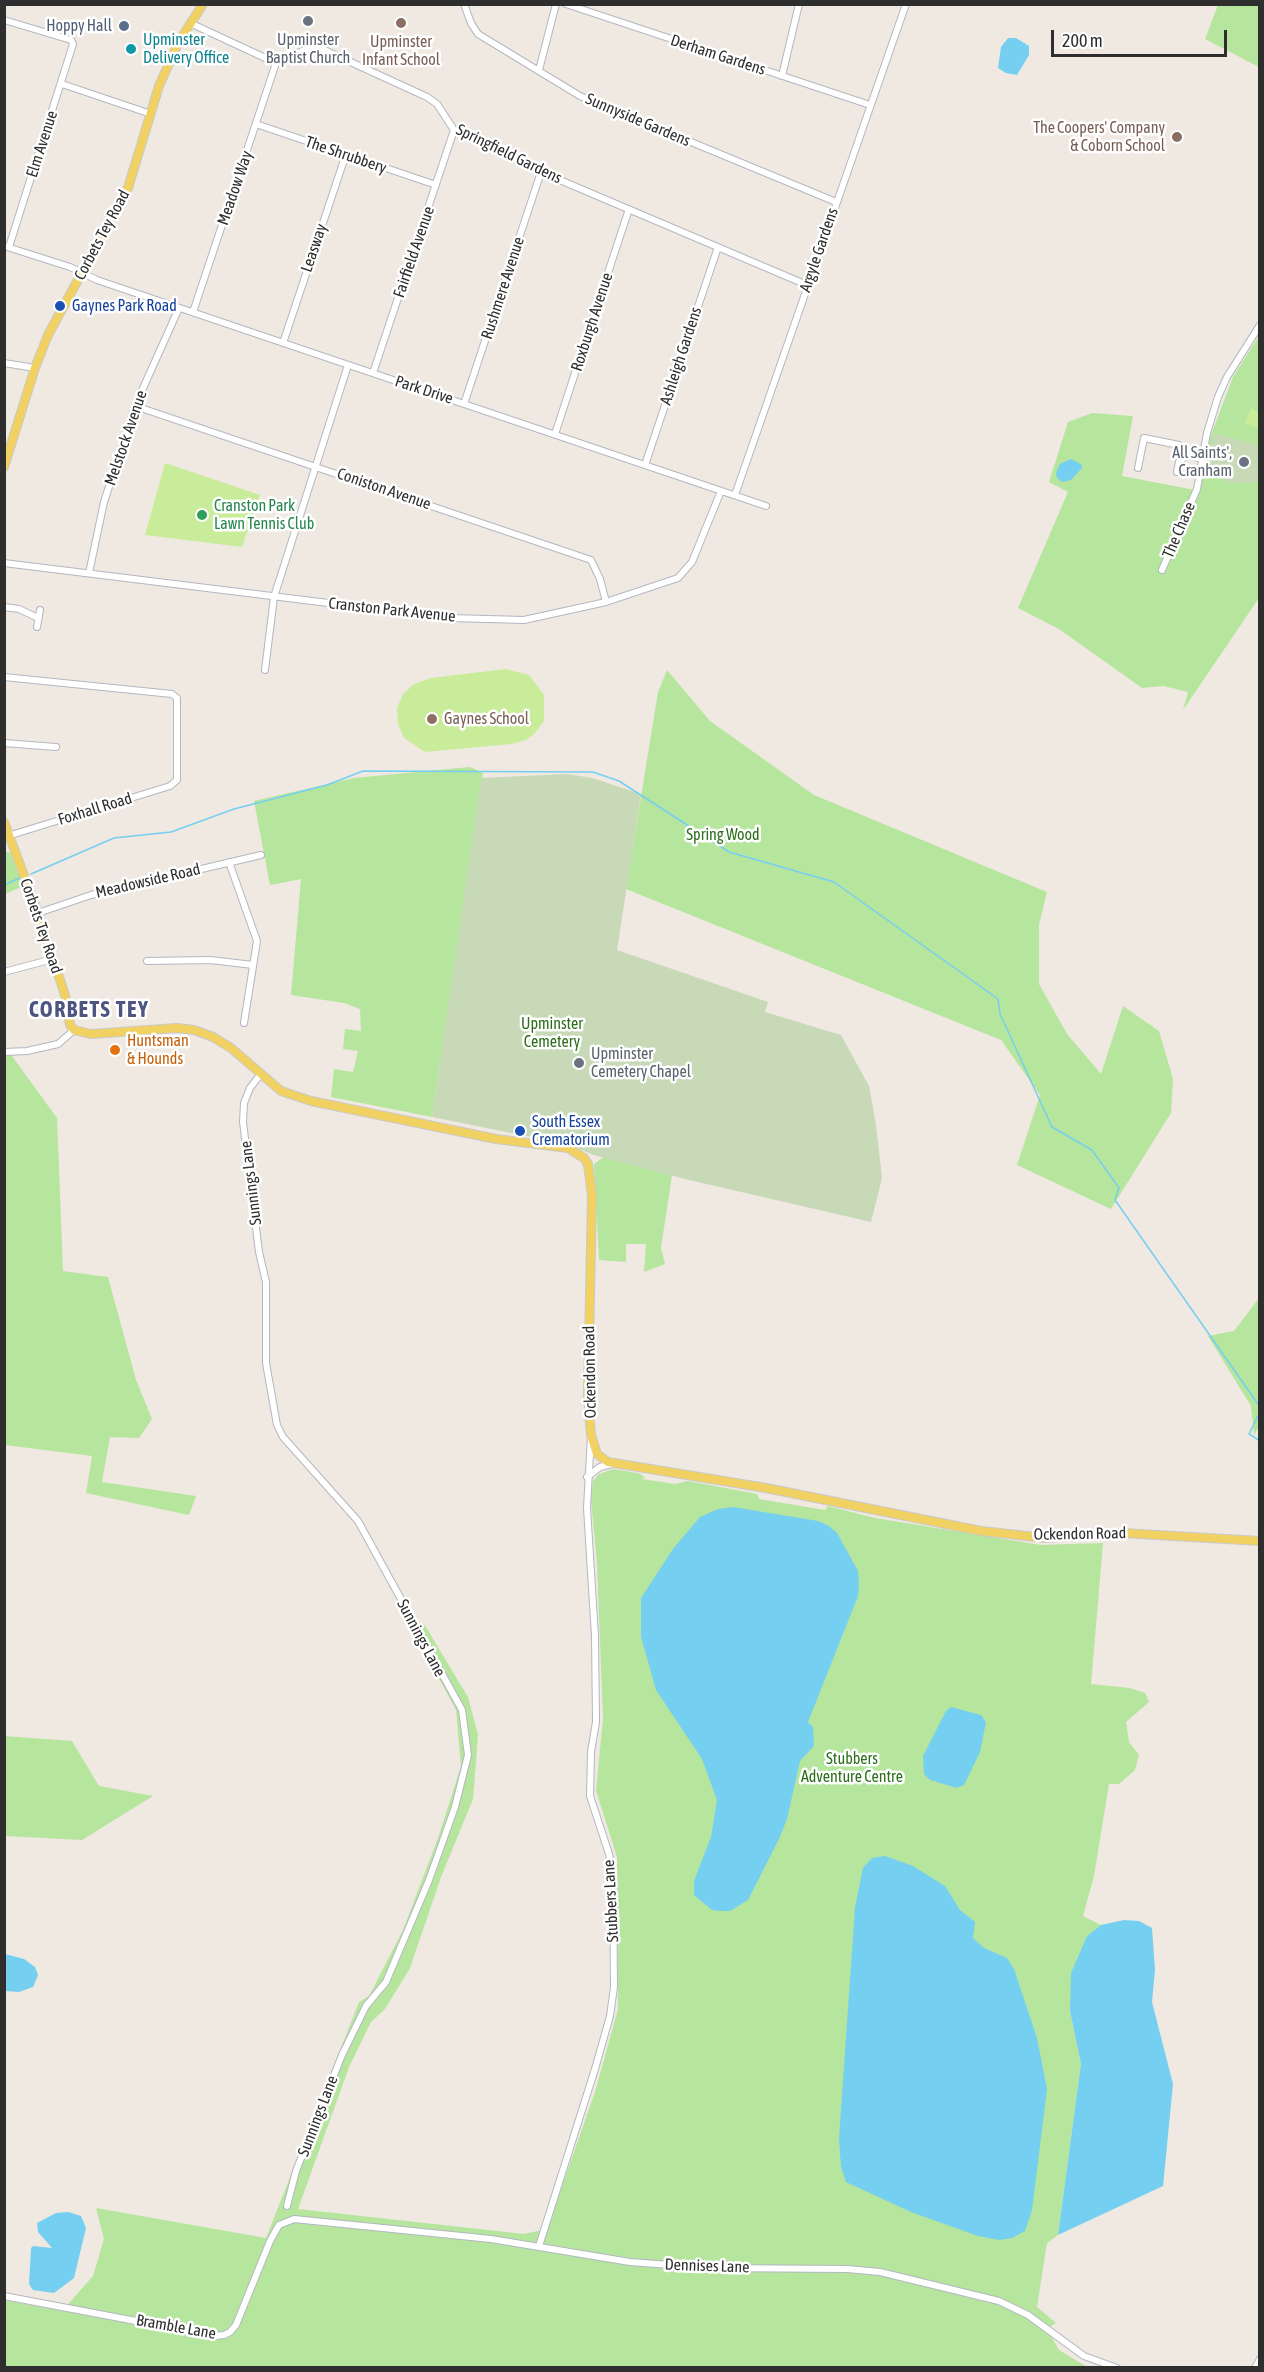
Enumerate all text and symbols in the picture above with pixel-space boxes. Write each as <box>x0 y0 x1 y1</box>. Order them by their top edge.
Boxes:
marker: Upminster Baptist Church <box>301 14 315 28</box>
place label: Hoppy Hall <box>46 16 112 36</box>
marker: Upminster Infant School <box>394 16 408 30</box>
scale bar <box>1054 18 1230 56</box>
marker: Hoppy Hall <box>117 19 131 33</box>
place label: Upminster Delivery Office <box>143 30 229 68</box>
place label: Upminster Baptist Church <box>266 30 350 68</box>
text: 200 m <box>1062 30 1103 51</box>
street label: Derham Gardens <box>668 31 768 79</box>
place label: Upminster Infant School <box>362 32 440 70</box>
marker: Upminster Delivery Office <box>124 42 138 56</box>
street label: Sunnyside Gardens <box>583 89 693 151</box>
street label: Elm Avenue <box>22 108 62 180</box>
place label: The Coopers' Company & Coborn School <box>1033 118 1165 156</box>
street label: Springfield Gardens <box>453 120 565 188</box>
marker: The Coopers' Company & Coborn School <box>1170 130 1184 144</box>
street label: The Shrubbery <box>303 132 389 178</box>
street label: Meadow Way <box>213 148 257 228</box>
street label: Corbets Tey Road <box>70 187 134 283</box>
street label: Fairfield Avenue <box>389 204 439 300</box>
street label: Argyle Gardens <box>796 205 842 295</box>
street label: Leasway <box>297 221 331 275</box>
street label: Rushmere Avenue <box>477 234 529 342</box>
street label: Roxburgh Avenue <box>567 270 617 374</box>
place label: Gaynes Park Road <box>72 296 177 316</box>
marker: Gaynes Park Road <box>53 299 67 313</box>
street label: Ashleigh Gardens <box>656 305 706 407</box>
street label: Park Drive <box>393 372 455 408</box>
street label: Melstock Avenue <box>101 388 151 488</box>
place label: All Saints', Cranham <box>1172 443 1232 481</box>
marker: All Saints', Cranham <box>1237 455 1251 469</box>
street label: Coniston Avenue <box>335 464 433 514</box>
place label: Cranston Park Lawn Tennis Club <box>214 496 314 534</box>
street label: The Chase <box>1159 499 1199 561</box>
marker: Cranston Park Lawn Tennis Club <box>195 508 209 522</box>
street label: Cranston Park Avenue <box>328 594 456 626</box>
place label: Gaynes School <box>444 709 529 729</box>
marker: Gaynes School <box>425 712 439 726</box>
street label: Foxhall Road <box>56 789 134 829</box>
park label: Spring Wood <box>686 825 760 845</box>
street label: Meadowside Road <box>94 860 202 902</box>
street label: Corbets Tey Road <box>16 876 66 976</box>
district label: CORBETS TEY <box>29 997 149 1023</box>
park label: Upminster Cemetery <box>521 1014 583 1052</box>
place label: Huntsman & Hounds <box>127 1031 189 1069</box>
marker: Huntsman & Hounds <box>108 1043 122 1057</box>
place label: Upminster Cemetery Chapel <box>591 1044 691 1082</box>
marker: Upminster Cemetery Chapel <box>572 1056 586 1070</box>
place label: South Essex Crematorium <box>532 1112 610 1150</box>
marker: South Essex Crematorium <box>513 1124 527 1138</box>
street label: Sunnings Lane <box>236 1140 266 1226</box>
street label: Ockendon Road <box>580 1326 600 1418</box>
street label: Ockendon Road <box>1034 1524 1126 1544</box>
street label: Sunnings Lane <box>393 1596 449 1680</box>
park label: Stubbers Adventure Centre <box>801 1749 903 1787</box>
street label: Stubbers Lane <box>599 1859 623 1943</box>
street label: Sunnings Lane <box>294 2073 342 2159</box>
street label: Dennises Lane <box>664 2255 750 2277</box>
street label: Bramble Lane <box>135 2311 217 2343</box>

